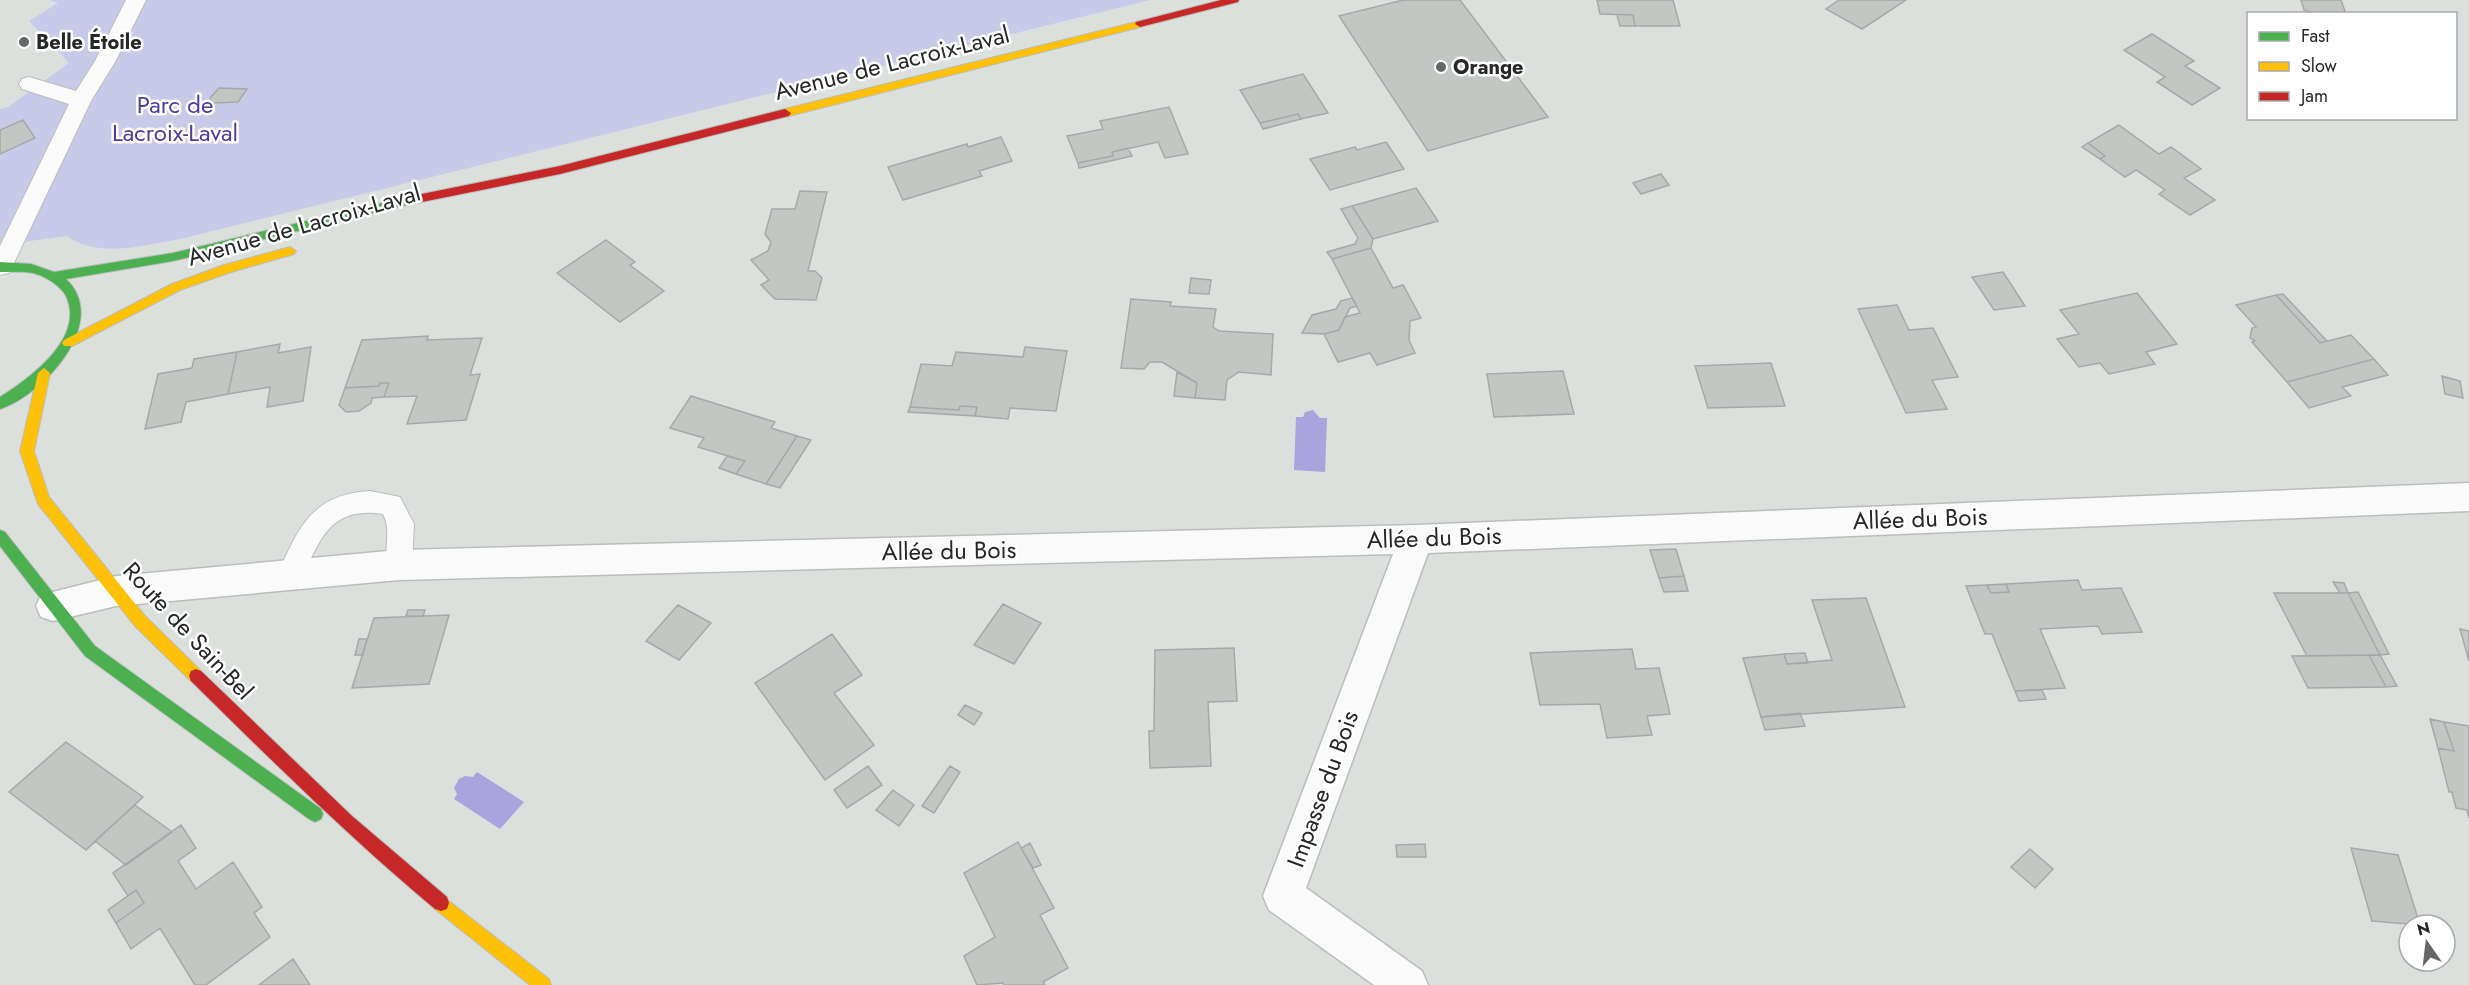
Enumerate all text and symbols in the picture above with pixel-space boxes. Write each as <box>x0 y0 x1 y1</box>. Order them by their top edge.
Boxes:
legend <box>2247 12 2457 120</box>
street label: Avenue de Lacroix-Laval <box>771 16 1013 109</box>
text: Fast <box>2301 23 2330 49</box>
place label: Belle Étoile <box>36 27 142 57</box>
marker: Belle Étoile <box>17 35 31 49</box>
place label: Orange <box>1453 53 1524 82</box>
text: Slow <box>2301 53 2338 79</box>
marker: Orange <box>1434 60 1448 74</box>
text: Jam <box>2299 83 2328 109</box>
park label: Parc de Lacroix-Laval <box>112 87 238 150</box>
street label: Avenue de Lacroix-Laval <box>183 174 425 275</box>
street label: Allée du Bois <box>1852 499 1988 538</box>
street label: Allée du Bois <box>1366 518 1502 557</box>
street label: Allée du Bois <box>881 532 1017 569</box>
street label: Route de Sain-Bel <box>115 554 262 708</box>
street label: Impasse du Bois <box>1278 705 1367 872</box>
north arrow <box>2397 913 2457 973</box>
text: N <box>2415 916 2432 942</box>

